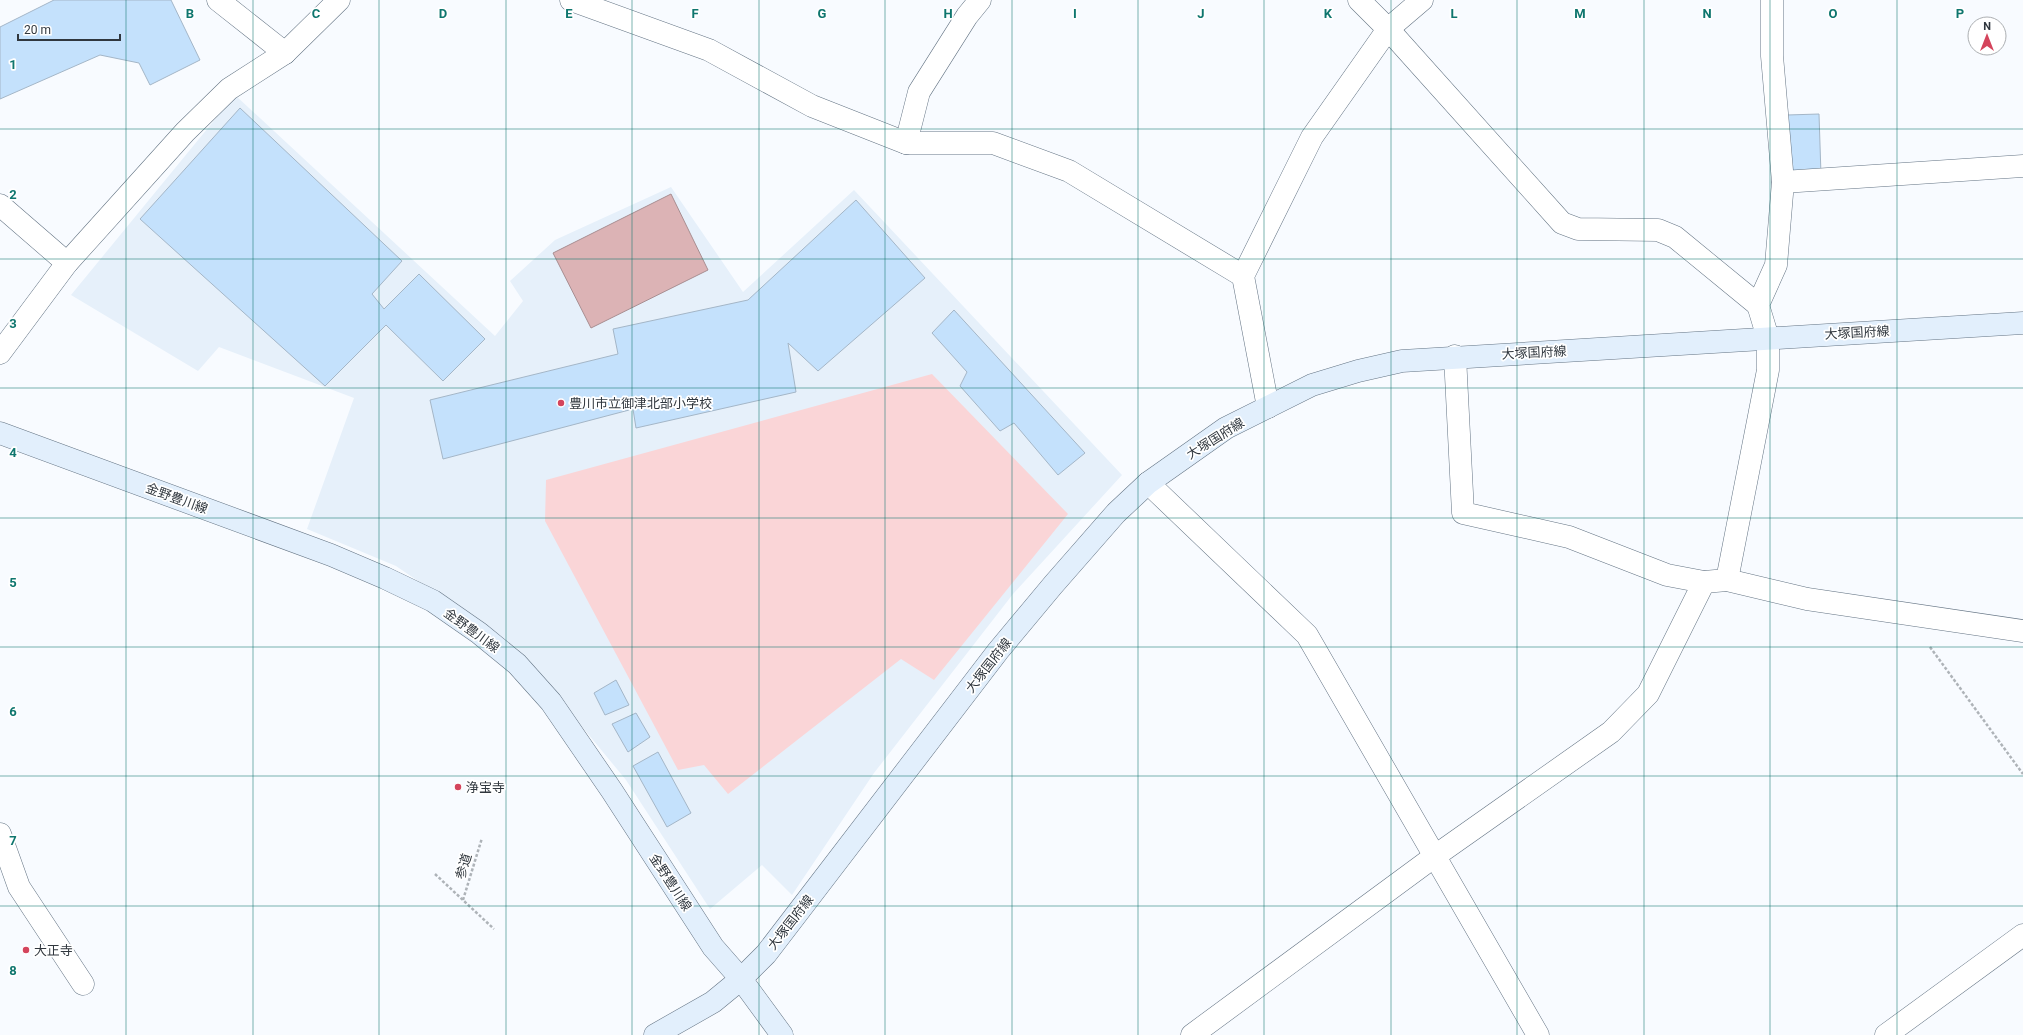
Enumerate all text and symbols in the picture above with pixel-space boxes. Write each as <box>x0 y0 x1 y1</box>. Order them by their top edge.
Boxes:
text: B <box>186 6 194 21</box>
text: C <box>312 6 321 21</box>
text: D <box>439 6 447 21</box>
text: E <box>565 6 573 21</box>
text: F <box>691 6 699 21</box>
text: G <box>818 6 827 21</box>
text: H <box>943 6 953 21</box>
text: I <box>1073 6 1077 21</box>
text: J <box>1197 6 1205 21</box>
text: K <box>1324 6 1333 21</box>
text: L <box>1450 6 1458 21</box>
text: M <box>1574 6 1586 21</box>
text: N <box>1702 6 1712 21</box>
text: O <box>1829 6 1838 21</box>
text: P <box>1956 6 1964 21</box>
scale bar <box>18 16 120 42</box>
north arrow <box>1967 16 2007 56</box>
text: N <box>1983 20 1991 33</box>
text: 20 m <box>24 23 51 37</box>
text: 1 <box>9 57 17 72</box>
text: 2 <box>9 187 17 202</box>
text: 3 <box>9 316 17 331</box>
street label: 大塚国府線 <box>1824 323 1890 342</box>
street label: 大塚国府線 <box>1501 343 1567 362</box>
place label: 豊川市立御津北部小学校 <box>569 396 712 411</box>
marker: 豊川市立御津北部小学校 <box>556 398 566 408</box>
street label: 大塚国府線 <box>1184 415 1247 462</box>
text: 4 <box>9 445 17 460</box>
street label: 金野豊川線 <box>144 480 210 517</box>
text: 5 <box>9 575 17 590</box>
street label: 金野豊川線 <box>441 605 502 656</box>
street label: 大塚国府線 <box>962 635 1014 696</box>
text: 6 <box>9 704 17 719</box>
place label: 浄宝寺 <box>466 780 505 795</box>
marker: 浄宝寺 <box>453 782 463 792</box>
text: 7 <box>9 833 17 848</box>
street label: 金野豊川線 <box>647 851 695 914</box>
street label: 参道 <box>453 852 474 881</box>
street label: 大塚国府線 <box>764 892 816 953</box>
place label: 大正寺 <box>34 943 73 958</box>
marker: 大正寺 <box>21 945 31 955</box>
text: 8 <box>9 963 17 978</box>

